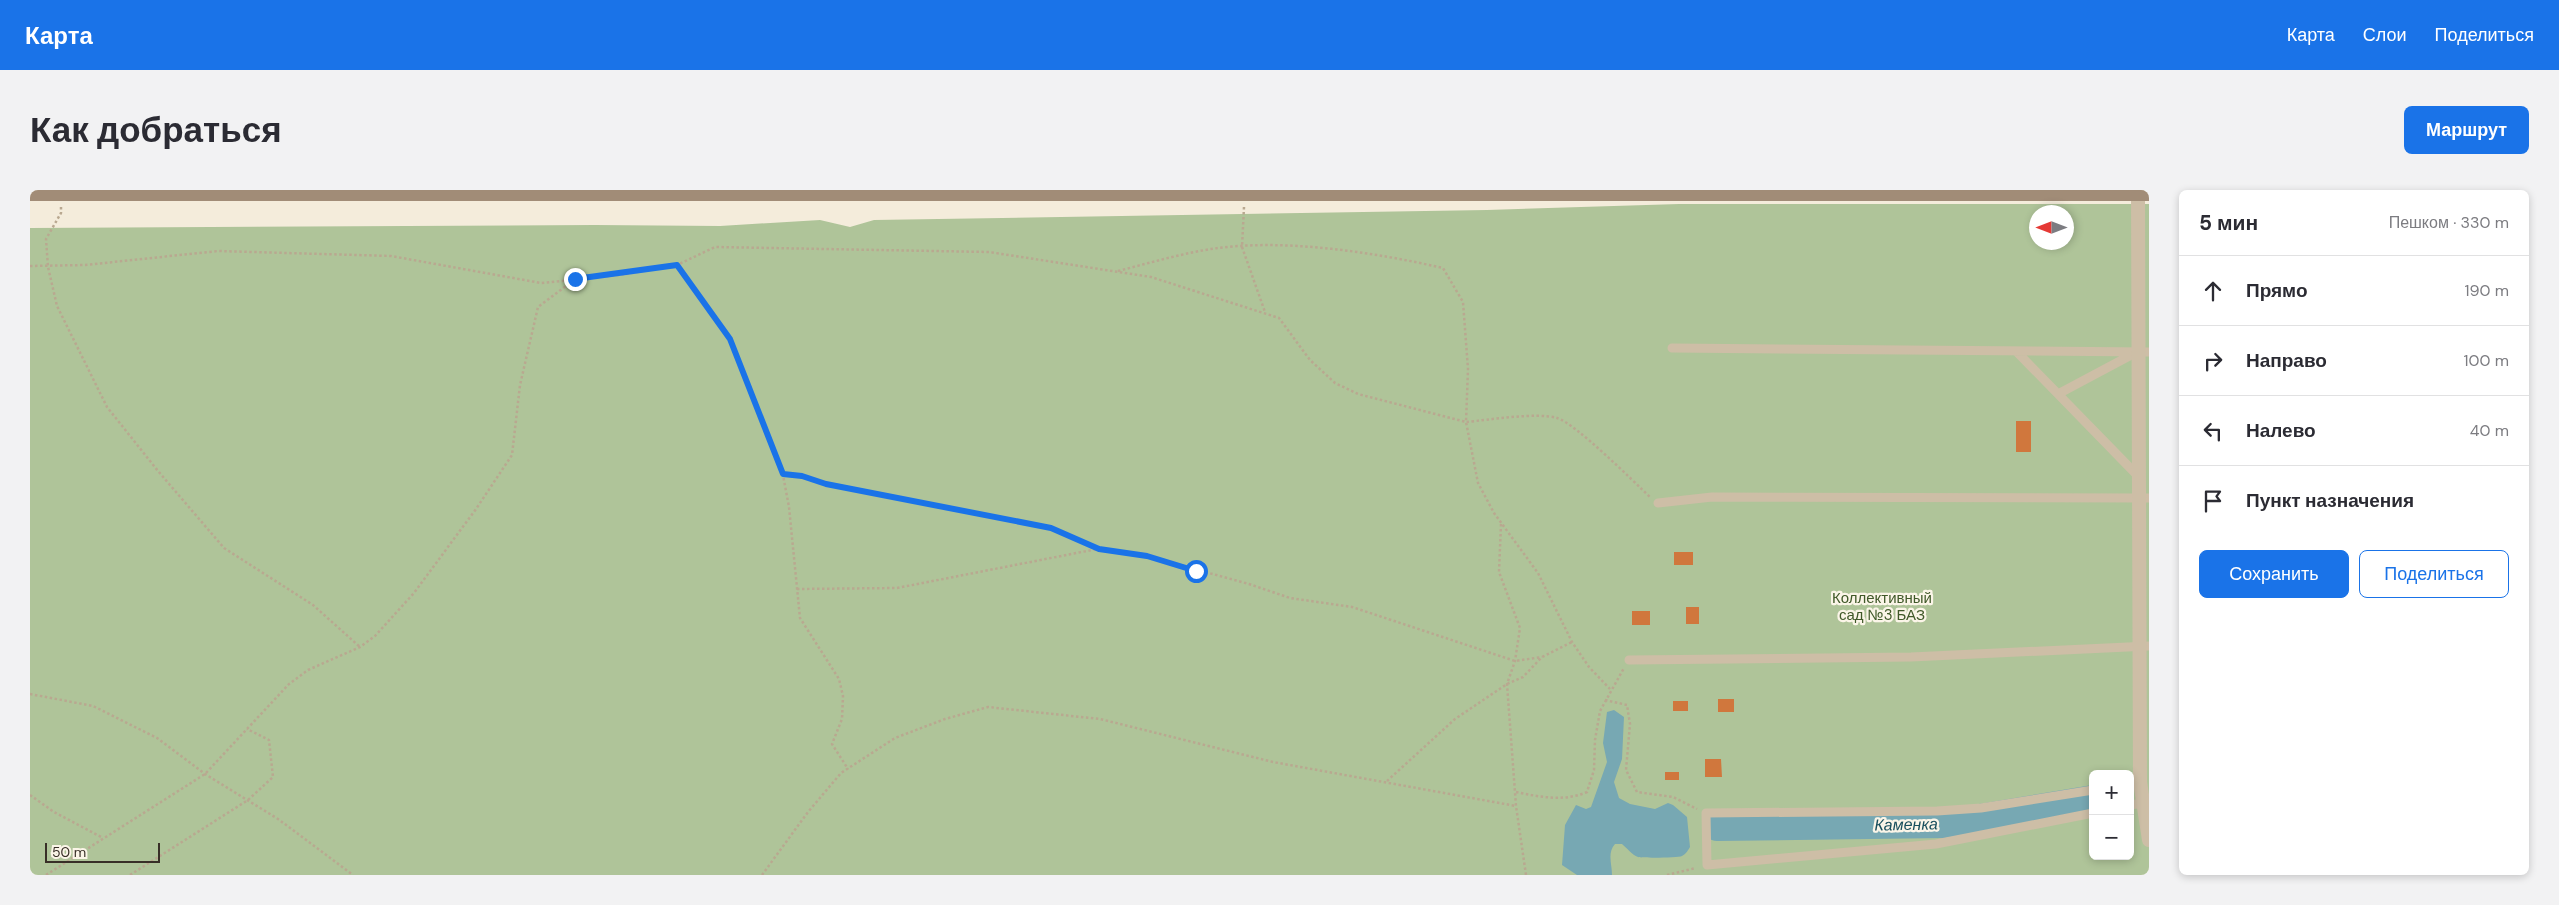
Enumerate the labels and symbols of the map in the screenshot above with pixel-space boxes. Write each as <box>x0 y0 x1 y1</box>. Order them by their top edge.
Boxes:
north arrow <box>2029 205 2074 250</box>
route end <box>564 268 587 291</box>
route start <box>1185 560 1208 583</box>
park label: Коллективный сад №3 БАЗ <box>1832 588 1932 625</box>
water label: Каменка <box>1874 813 1938 836</box>
scale bar <box>45 840 160 863</box>

